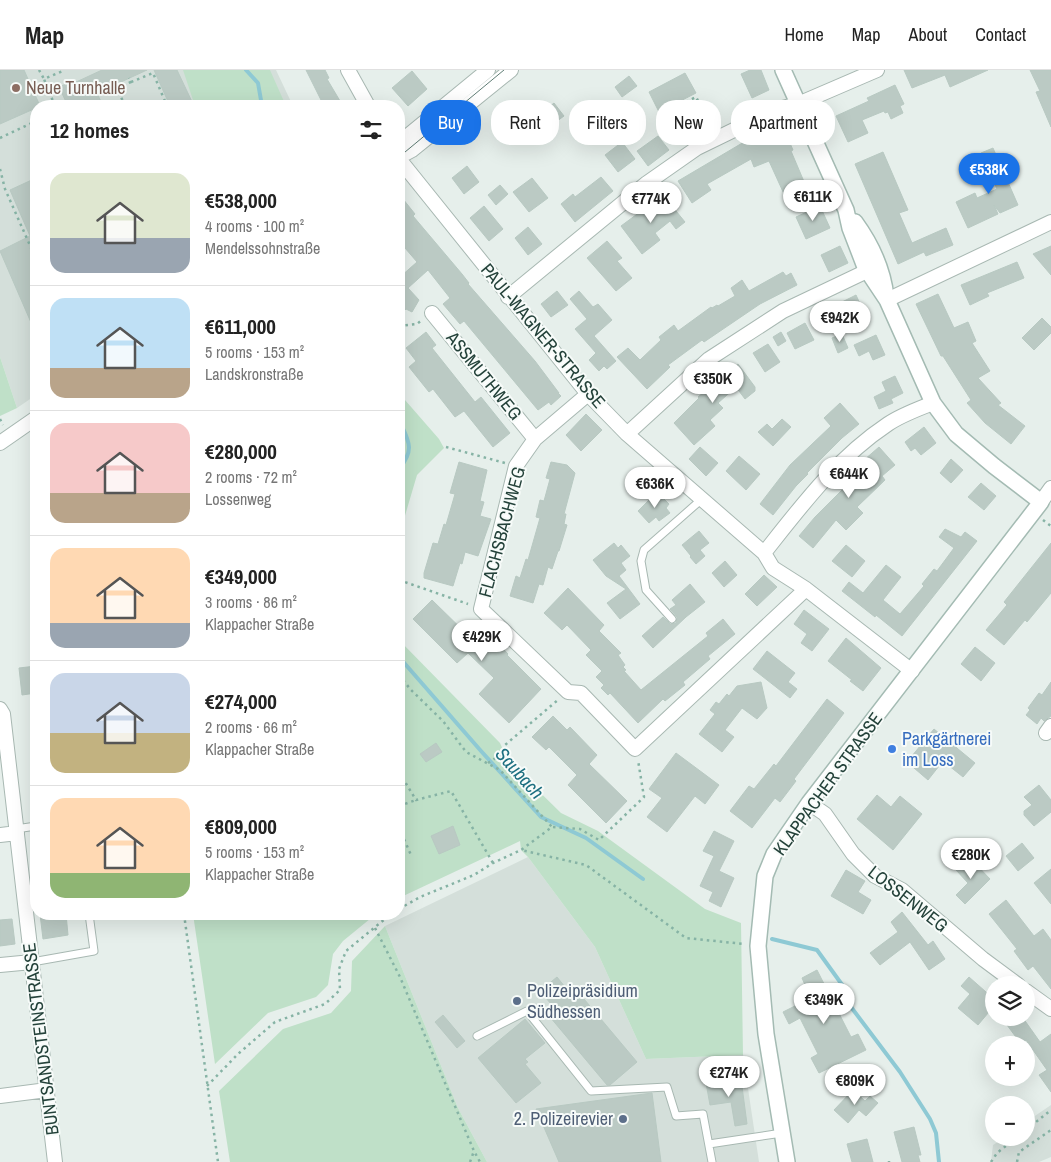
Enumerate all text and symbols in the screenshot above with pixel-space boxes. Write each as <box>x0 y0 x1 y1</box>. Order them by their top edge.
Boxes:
text: Map <box>25 19 64 51</box>
text: Home <box>784 22 824 47</box>
text: Map <box>852 22 881 47</box>
text: About <box>909 22 947 47</box>
text: Contact <box>975 22 1026 47</box>
place label: Neue Turnhalle <box>26 75 125 100</box>
marker: Neue Turnhalle <box>10 82 22 94</box>
chip: Buy <box>420 100 481 145</box>
chip: Rent <box>491 100 559 145</box>
chip: Filters <box>569 100 646 145</box>
chip: New <box>656 100 721 145</box>
chip: Apartment <box>731 100 835 145</box>
text: 12 homes <box>50 116 129 145</box>
icon: filters <box>357 116 385 144</box>
pin: €538K <box>954 152 1024 195</box>
text: €538K <box>970 158 1008 180</box>
pin: €611K <box>778 180 848 222</box>
pin: €774K <box>616 182 686 224</box>
text: €611K <box>794 185 832 207</box>
text: €538,000 <box>205 186 277 215</box>
text: €774K <box>632 187 670 209</box>
icon: home <box>90 193 150 253</box>
text: 4 rooms · 100 m² <box>205 215 304 237</box>
text: Mendelssohnstraße <box>205 237 320 259</box>
street label: PAUL-WAGNER-STRASSE <box>475 258 611 413</box>
pin: €942K <box>805 300 875 343</box>
text: €942K <box>821 306 859 328</box>
text: €611,000 <box>205 312 276 341</box>
icon: home <box>90 318 150 378</box>
street label: ASSMUTHWEG <box>440 325 528 425</box>
text: 5 rooms · 153 m² <box>205 341 304 363</box>
pin: €350K <box>678 362 748 404</box>
text: Landskronstraße <box>205 363 303 385</box>
text: €350K <box>694 367 732 389</box>
text: €280,000 <box>205 437 277 466</box>
icon: home <box>90 443 150 503</box>
pin: €644K <box>814 456 884 499</box>
text: €644K <box>830 462 868 484</box>
street label: FLACHSBACHWEG <box>472 464 531 600</box>
text: 2 rooms · 72 m² <box>205 466 297 488</box>
pin: €636K <box>620 466 690 509</box>
text: €636K <box>636 472 674 494</box>
text: Lossenweg <box>205 488 271 510</box>
text: €349,000 <box>205 562 277 591</box>
icon: home <box>90 568 150 628</box>
text: 3 rooms · 86 m² <box>205 591 297 613</box>
text: Klappacher Straße <box>205 613 314 635</box>
pin: €429K <box>447 620 517 662</box>
text: €429K <box>463 625 501 647</box>
text: €274,000 <box>205 687 277 716</box>
icon: home <box>90 693 150 753</box>
street label: KLAPPACHER STRASSE <box>767 707 888 860</box>
text: 2 rooms · 66 m² <box>205 716 297 738</box>
place label: Parkgärtnerei im Loss <box>902 726 991 772</box>
text: Klappacher Straße <box>205 738 314 760</box>
water label: Saubach <box>490 741 550 805</box>
marker: Parkgärtnerei im Loss <box>886 743 898 755</box>
text: €809,000 <box>205 812 277 841</box>
icon: home <box>90 818 150 878</box>
pin: €280K <box>936 838 1006 880</box>
text: 5 rooms · 153 m² <box>205 841 304 863</box>
text: €280K <box>952 843 990 865</box>
street label: LOSSENWEG <box>863 859 953 938</box>
text: Klappacher Straße <box>205 863 314 885</box>
street label: BUNTSANDSTEINSTRASSE <box>16 941 65 1137</box>
map controls <box>985 976 1035 1146</box>
button: layers <box>985 976 1035 1026</box>
place label: Polizeipräsidium Südhessen <box>527 978 638 1024</box>
pin: €349K <box>789 982 859 1025</box>
text: €349K <box>805 988 843 1010</box>
marker: Polizeipräsidium Südhessen <box>511 995 523 1007</box>
button: + <box>985 1036 1035 1086</box>
pin: €274K <box>694 1056 764 1098</box>
text: €274K <box>710 1061 748 1083</box>
pin: €809K <box>820 1064 890 1106</box>
text: €809K <box>836 1069 874 1091</box>
button: − <box>985 1096 1035 1146</box>
place label: 2. Polizeirevier <box>514 1106 613 1131</box>
marker: 2. Polizeirevier <box>617 1113 629 1125</box>

